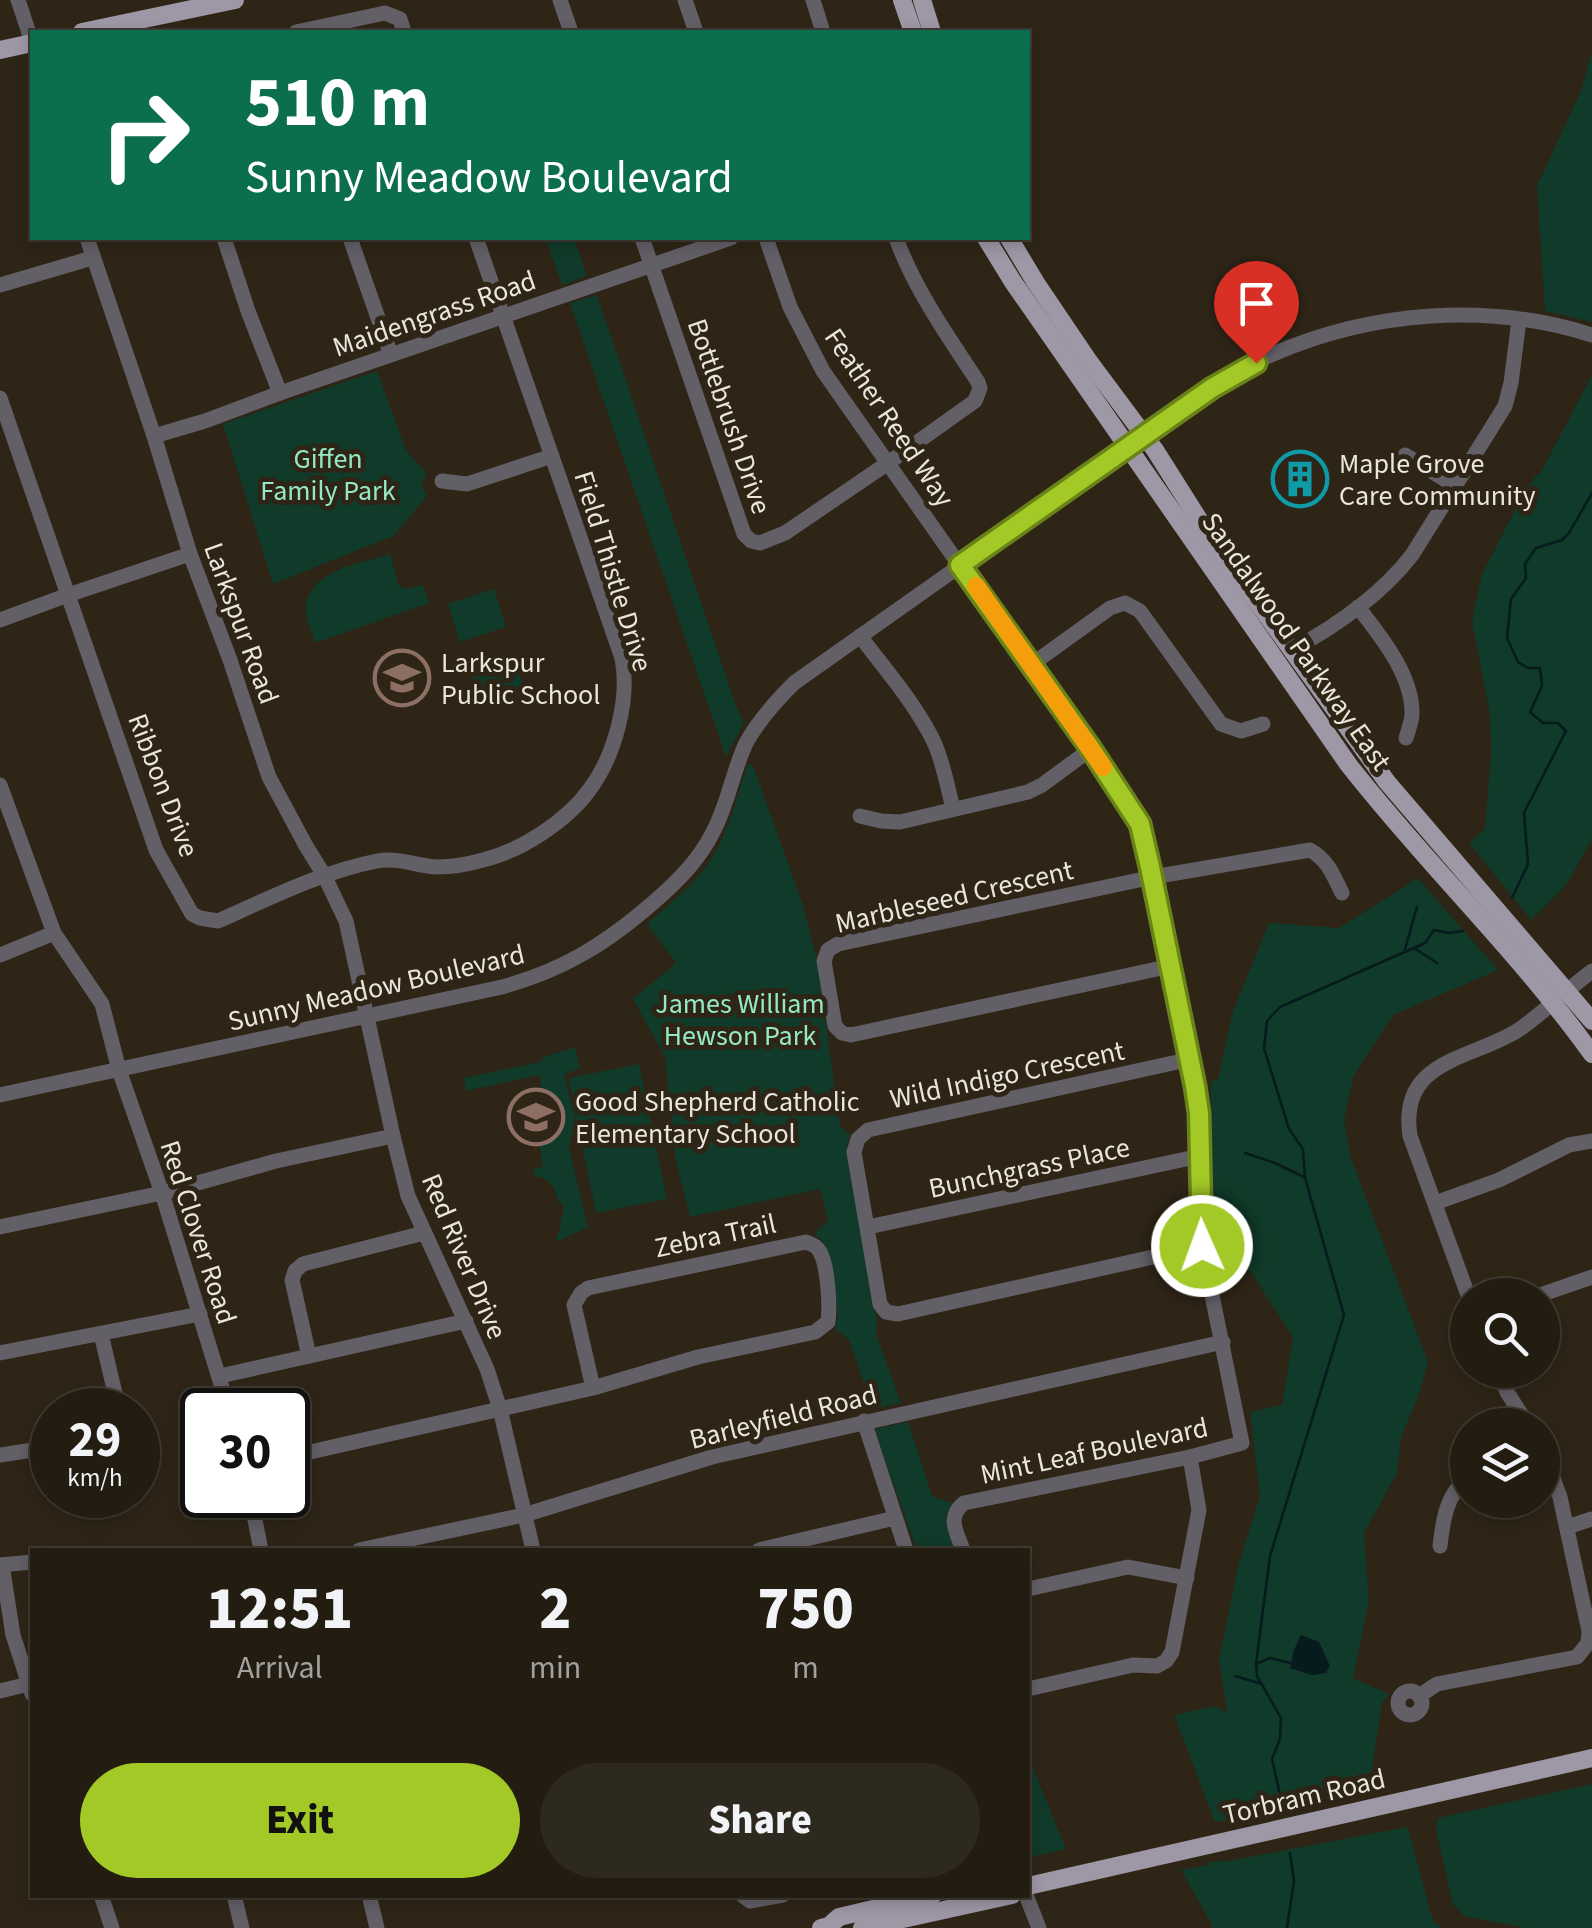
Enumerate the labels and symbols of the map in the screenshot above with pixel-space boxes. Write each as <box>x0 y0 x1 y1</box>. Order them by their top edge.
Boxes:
street label: Maidengrass Road <box>327 260 541 367</box>
pin <box>1214 261 1299 364</box>
street label: Bottlebrush Drive <box>677 313 781 519</box>
street label: Feather Reed Way <box>814 320 964 515</box>
park label: Giffen Family Park <box>260 439 396 511</box>
place label: Maple Grove Care Community <box>1339 444 1536 516</box>
building icon: Maple Grove Care Community <box>1270 449 1330 509</box>
street label: Field Thistle Drive <box>564 466 663 677</box>
street label: Sandalwood Parkway East <box>1192 504 1401 779</box>
street label: Larkspur Road <box>193 537 289 710</box>
place label: Larkspur Public School <box>441 643 600 715</box>
school or university icon: Larkspur Public School <box>372 648 432 708</box>
street label: Ribbon Drive <box>117 708 209 863</box>
street label: Marbleseed Crescent <box>831 850 1078 944</box>
street label: Sunny Meadow Boulevard <box>224 934 529 1042</box>
park label: James William Hewson Park <box>655 984 825 1056</box>
street label: Wild Indigo Crescent <box>886 1030 1129 1119</box>
place label: Good Shepherd Catholic Elementary School <box>575 1082 860 1154</box>
school or university icon: Good Shepherd Catholic Elementary School <box>506 1087 566 1147</box>
street label: Bunchgrass Place <box>925 1127 1133 1209</box>
street label: Red Clover Road <box>149 1135 247 1329</box>
street label: Red River Drive <box>411 1167 517 1345</box>
position arrow <box>1150 1194 1254 1298</box>
street label: Zebra Trail <box>651 1204 780 1268</box>
street label: Barleyfield Road <box>685 1374 881 1460</box>
speed limit sign: 30 <box>180 1388 310 1518</box>
street label: Mint Leaf Boulevard <box>977 1407 1212 1495</box>
street label: Torbram Road <box>1219 1759 1389 1835</box>

